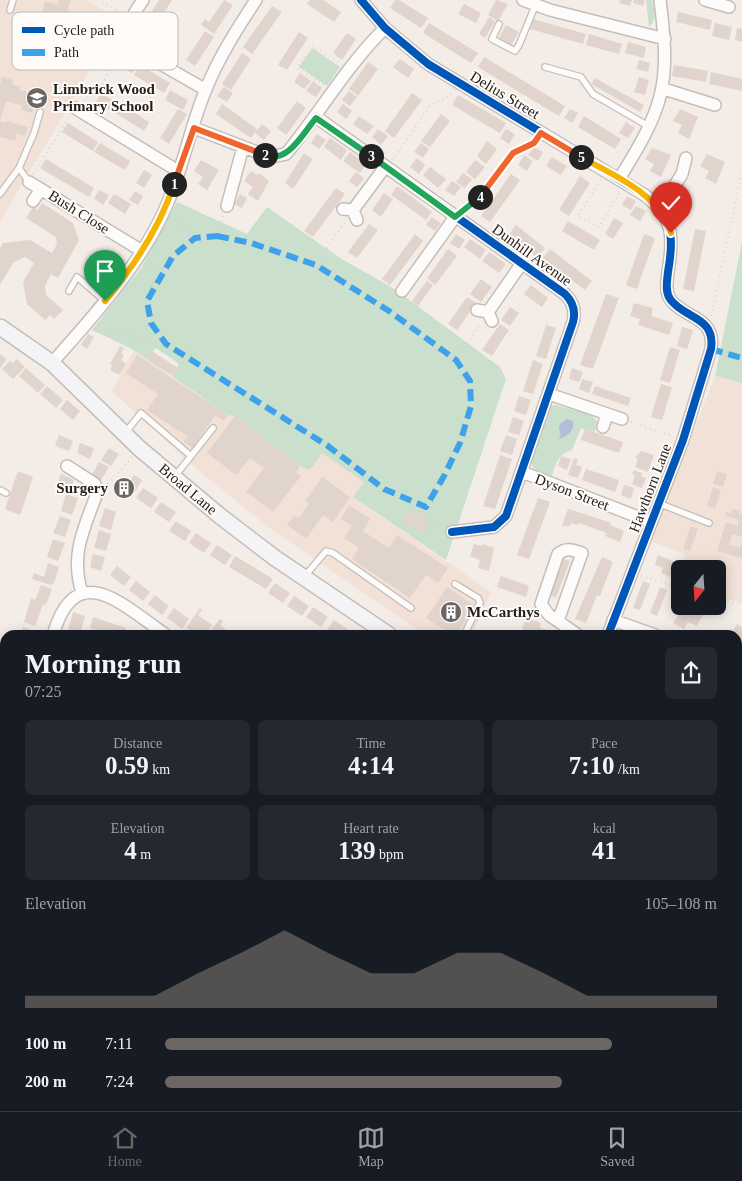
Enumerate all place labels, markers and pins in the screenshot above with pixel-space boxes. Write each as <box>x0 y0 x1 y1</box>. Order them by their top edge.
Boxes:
place label: Limbrick Wood Primary School <box>53 81 155 114</box>
school or university icon: Limbrick Wood Primary School <box>25 86 49 110</box>
pin: 2 <box>252 142 278 168</box>
pin: 3 <box>358 144 384 168</box>
pin: 5 <box>568 144 594 170</box>
pin: 1 <box>162 172 186 196</box>
pin <box>650 182 692 233</box>
pin: 4 <box>468 184 492 210</box>
pin <box>84 250 126 301</box>
building icon: Surgery <box>112 476 136 500</box>
place label: Surgery <box>56 480 108 496</box>
building icon: McCarthys <box>439 600 463 624</box>
place label: McCarthys <box>467 604 540 620</box>

